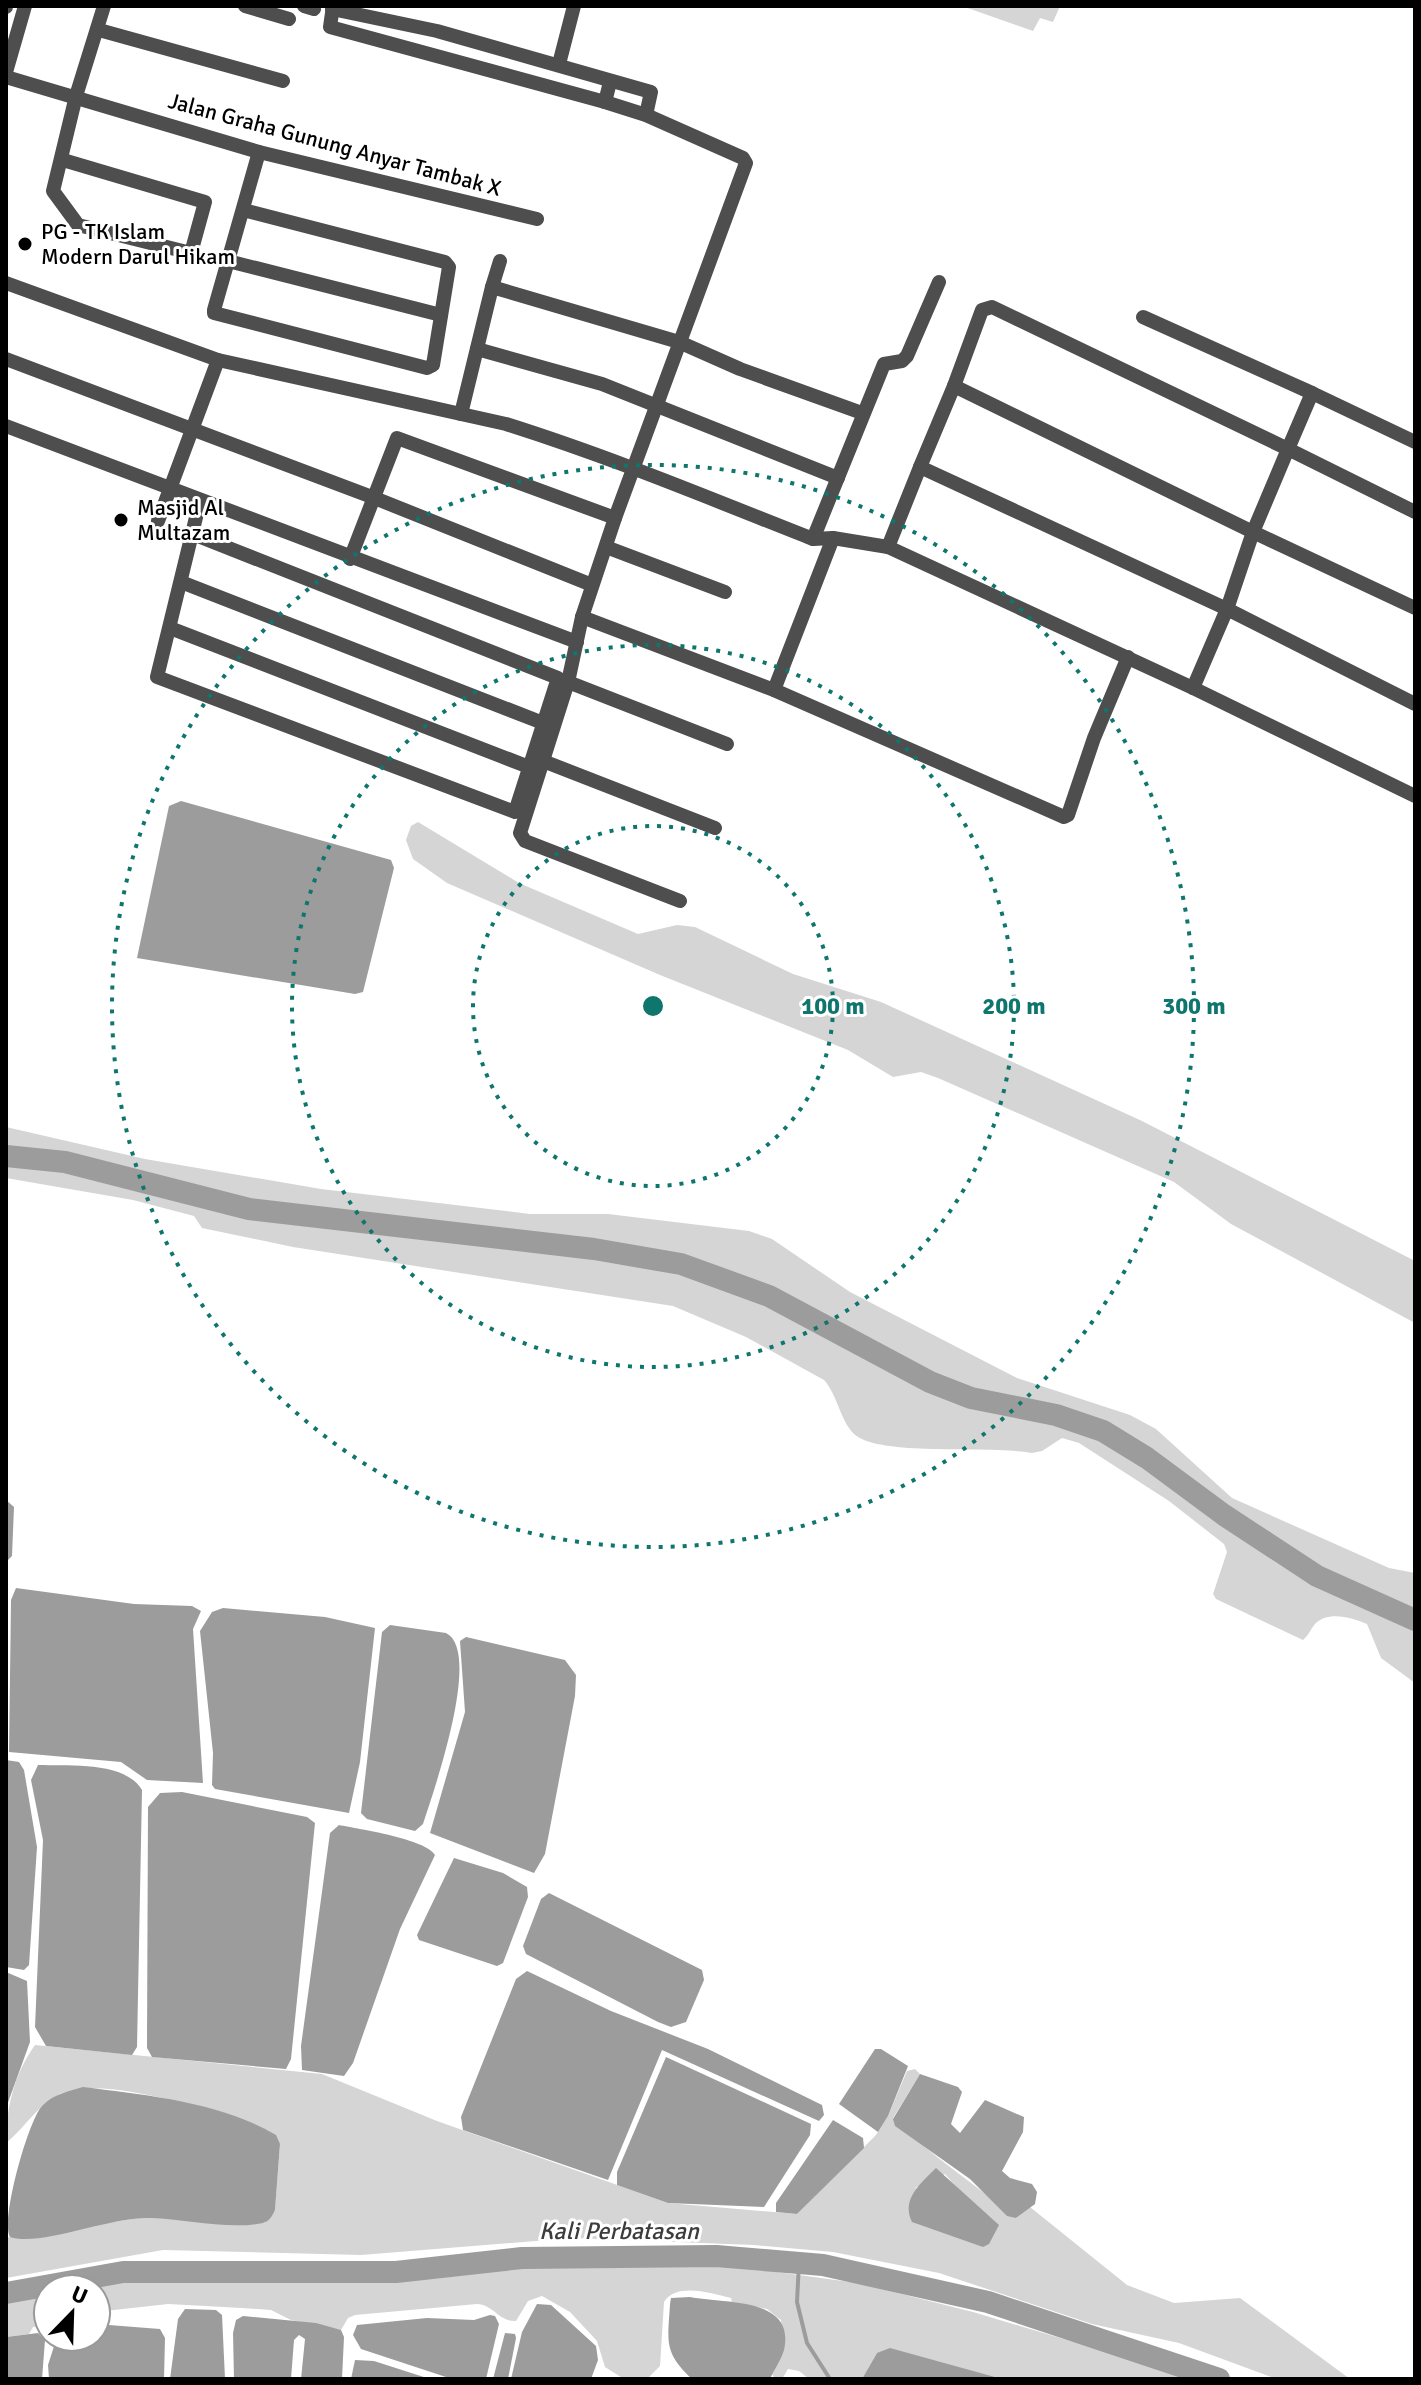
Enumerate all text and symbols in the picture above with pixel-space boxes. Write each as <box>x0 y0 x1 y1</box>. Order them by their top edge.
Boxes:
street label: Jalan Graha Gunung Anyar Tambak X <box>166 87 504 202</box>
place label: PG - TK Islam Modern Darul Hikam <box>41 218 235 270</box>
marker: PG - TK Islam Modern Darul Hikam <box>16 235 34 253</box>
place label: Masjid Al Multazam <box>137 494 230 546</box>
marker: Masjid Al Multazam <box>112 511 130 529</box>
text: 100 m <box>801 991 865 1021</box>
text: 200 m <box>982 991 1046 1021</box>
text: 300 m <box>1162 991 1226 1021</box>
centre of rings <box>639 992 667 1020</box>
water label: Kali Perbatasan <box>539 2216 700 2246</box>
north arrow <box>32 2273 112 2353</box>
text: U <box>68 2280 92 2310</box>

